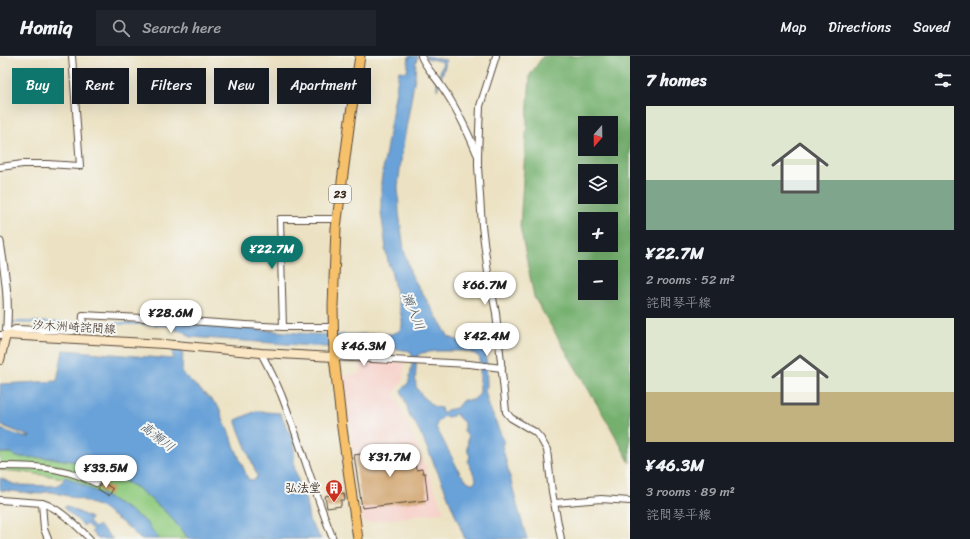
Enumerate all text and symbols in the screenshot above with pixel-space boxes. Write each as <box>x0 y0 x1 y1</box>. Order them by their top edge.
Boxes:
search box <box>96 10 376 46</box>
text: Homiq <box>20 11 72 44</box>
text: Search here <box>142 15 221 41</box>
text: Map <box>780 15 806 40</box>
text: Directions <box>828 15 891 40</box>
text: Saved <box>913 15 950 40</box>
icon: search <box>110 17 132 39</box>
text: 7 homes <box>646 65 706 95</box>
chip: Buy <box>12 68 64 104</box>
chip: Rent <box>72 68 129 104</box>
chip: Filters <box>137 68 206 104</box>
chip: New <box>214 68 269 104</box>
chip: Apartment <box>277 68 371 104</box>
icon: filters <box>932 69 954 91</box>
north arrow <box>578 116 618 156</box>
map controls <box>578 116 618 300</box>
icon: home <box>764 132 836 204</box>
button: layers <box>578 164 618 204</box>
road number: 23 <box>329 185 351 203</box>
button: + <box>578 212 618 252</box>
pin: ¥22.7M <box>239 236 305 270</box>
text: ¥22.7M <box>250 237 294 260</box>
text: ¥22.7M <box>646 238 704 268</box>
button: − <box>578 260 618 300</box>
text: 2 rooms · 52 m² <box>646 268 735 291</box>
pin: ¥66.7M <box>452 272 518 306</box>
text: ¥66.7M <box>463 273 507 296</box>
water label: 瀬入川 <box>396 289 432 334</box>
text: 詫間琴平線 <box>646 291 711 314</box>
pin: ¥28.6M <box>138 300 204 334</box>
text: ¥28.6M <box>149 301 193 324</box>
street label: 汐木洲崎詫間線 <box>31 314 117 340</box>
pin: ¥42.4M <box>454 323 520 357</box>
text: ¥42.4M <box>464 324 510 347</box>
pin: ¥46.3M <box>331 333 397 367</box>
text: ¥46.3M <box>342 334 386 357</box>
icon: home <box>764 344 836 416</box>
water label: 高瀬川 <box>135 415 180 457</box>
pin: ¥31.7M <box>357 444 423 478</box>
text: ¥31.7M <box>369 445 411 468</box>
text: ¥46.3M <box>646 450 704 480</box>
pin: ¥33.5M <box>73 455 139 489</box>
text: ¥33.5M <box>84 456 128 479</box>
place label: 弘法堂 <box>285 477 321 499</box>
building icon: 弘法堂 <box>324 478 344 503</box>
text: 3 rooms · 89 m² <box>646 480 735 503</box>
text: 詫間琴平線 <box>646 503 711 526</box>

